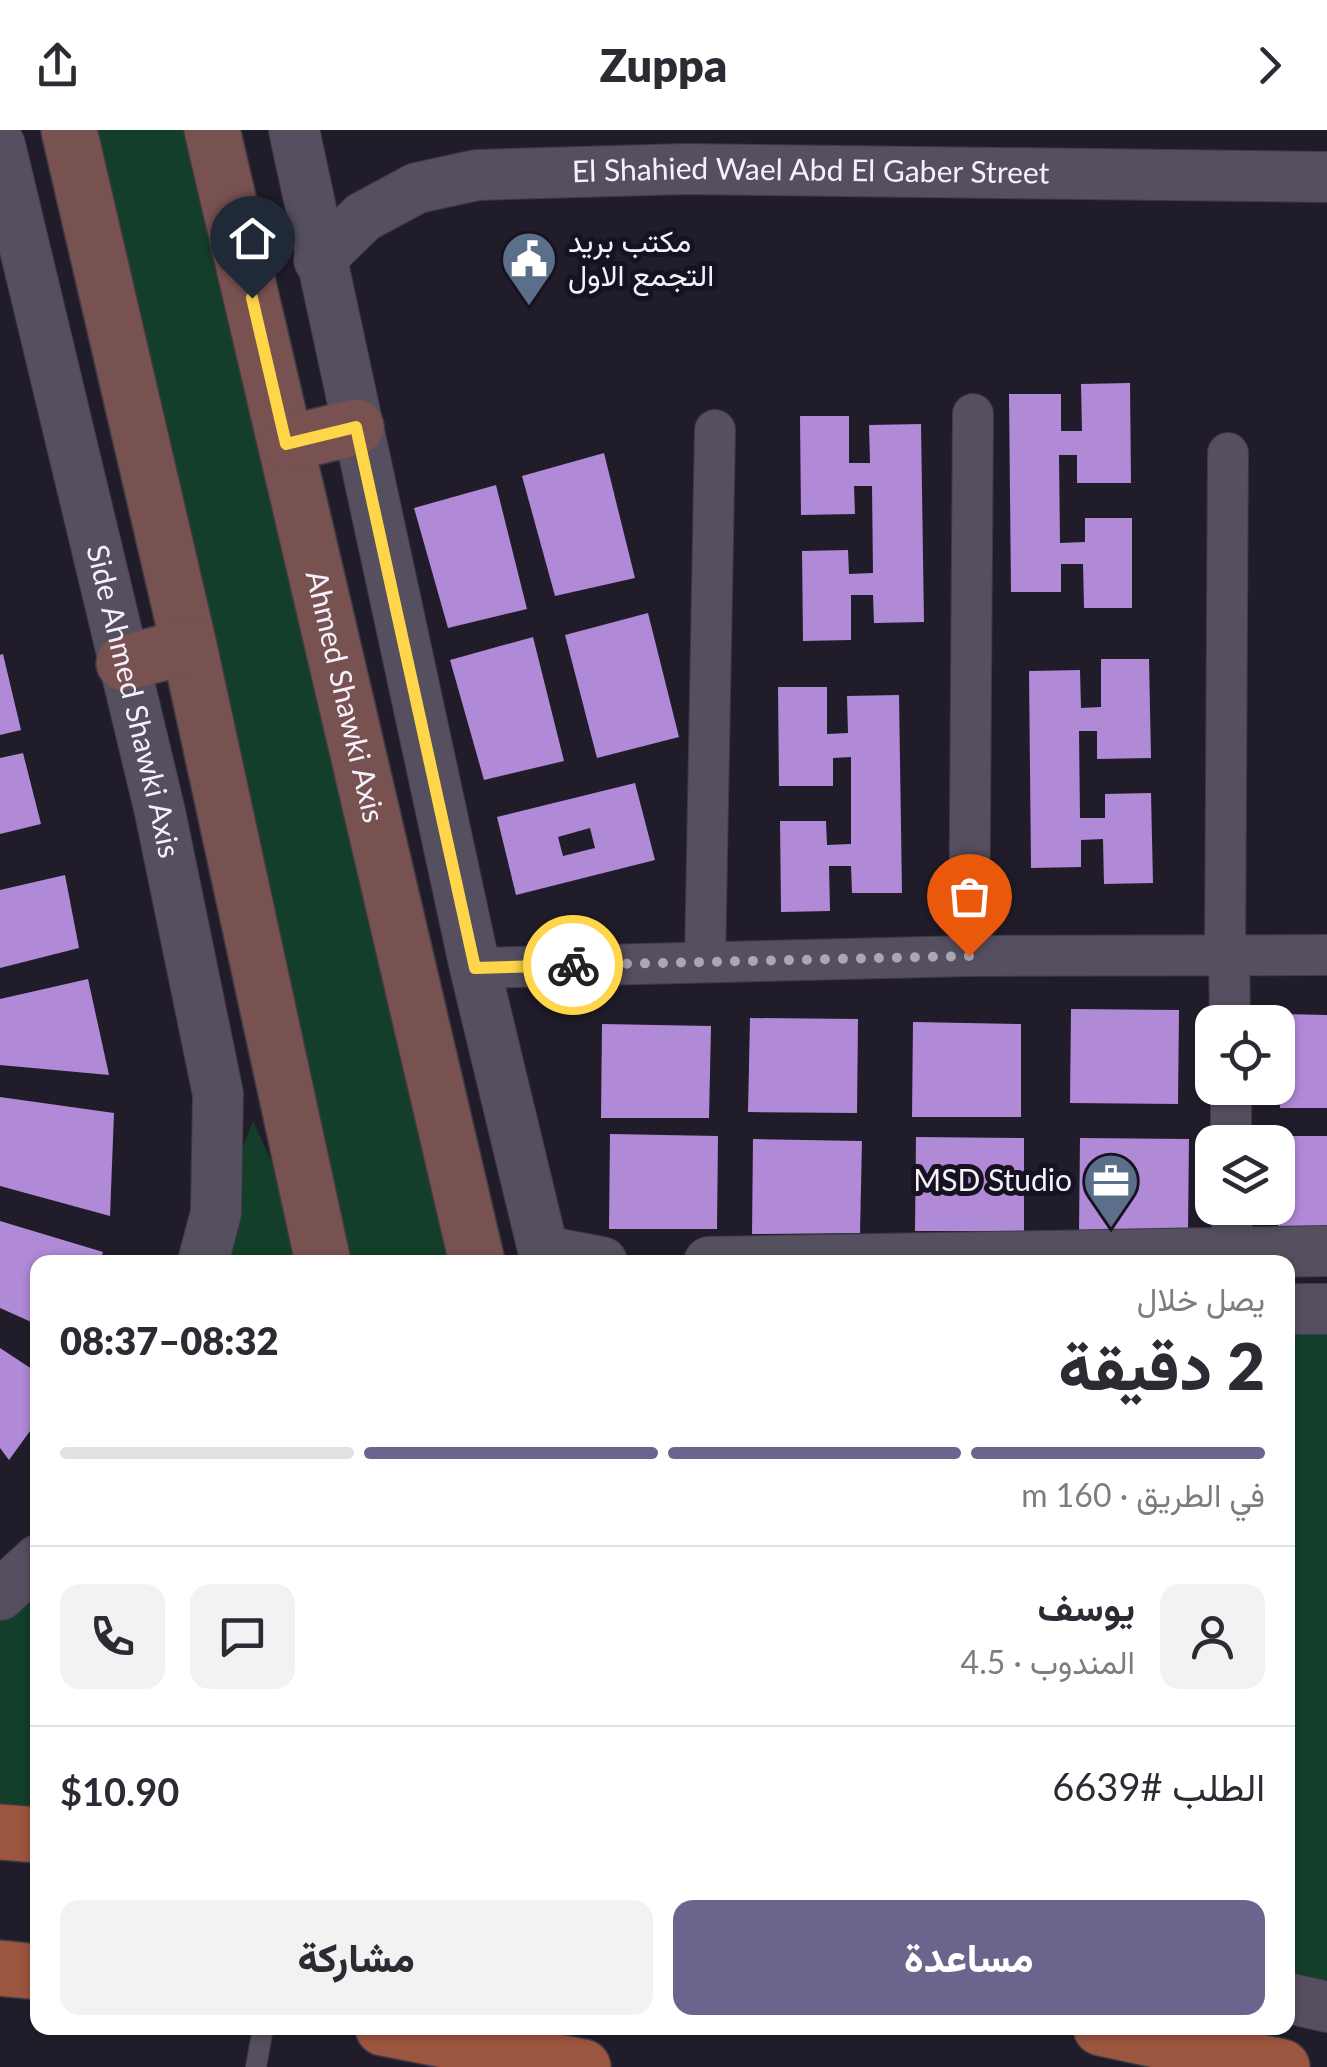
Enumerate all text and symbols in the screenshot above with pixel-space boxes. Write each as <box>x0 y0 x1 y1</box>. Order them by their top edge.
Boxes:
icon: share <box>30 38 85 93</box>
text: Zuppa <box>600 38 727 92</box>
icon: forward <box>1242 38 1297 93</box>
street label: El Shahied Wael Abd El Gaber Street <box>571 149 1050 190</box>
pin <box>210 196 295 299</box>
icon: home <box>225 211 280 266</box>
place label: مكتب بريد التجمع الاول <box>568 222 714 296</box>
public building icon: مكتب بريد التجمع الاول <box>499 229 559 308</box>
street label: Side Ahmed Shawki Axis <box>80 541 189 861</box>
street label: Ahmed Shawki Axis <box>300 567 394 826</box>
pin <box>927 854 1012 957</box>
icon: bag <box>942 869 997 924</box>
courier <box>523 915 623 1015</box>
icon: bike <box>546 938 601 993</box>
map controls <box>1195 1005 1295 1225</box>
button: locate <box>1195 1005 1295 1105</box>
button: layers <box>1195 1125 1295 1225</box>
office icon: MSD Studio <box>1081 1151 1141 1230</box>
place label: MSD Studio <box>913 1161 1072 1197</box>
text: يصل خلال <box>1137 1279 1265 1318</box>
text: 08:32–08:37 <box>60 1317 279 1363</box>
text: 2 دقيقة <box>1058 1326 1265 1404</box>
text: في الطريق · 160 m <box>1021 1475 1265 1514</box>
text: يوسف <box>1038 1583 1135 1629</box>
button: phone <box>60 1584 165 1689</box>
button: chat <box>190 1584 295 1689</box>
button: person <box>1160 1584 1265 1689</box>
text: المندوب · 4.5 <box>961 1642 1135 1681</box>
text: الطلب #6639 <box>1052 1763 1265 1809</box>
text: $10.90 <box>60 1768 179 1814</box>
button: مشاركة <box>60 1900 653 2015</box>
button: مساعدة <box>673 1900 1265 2015</box>

